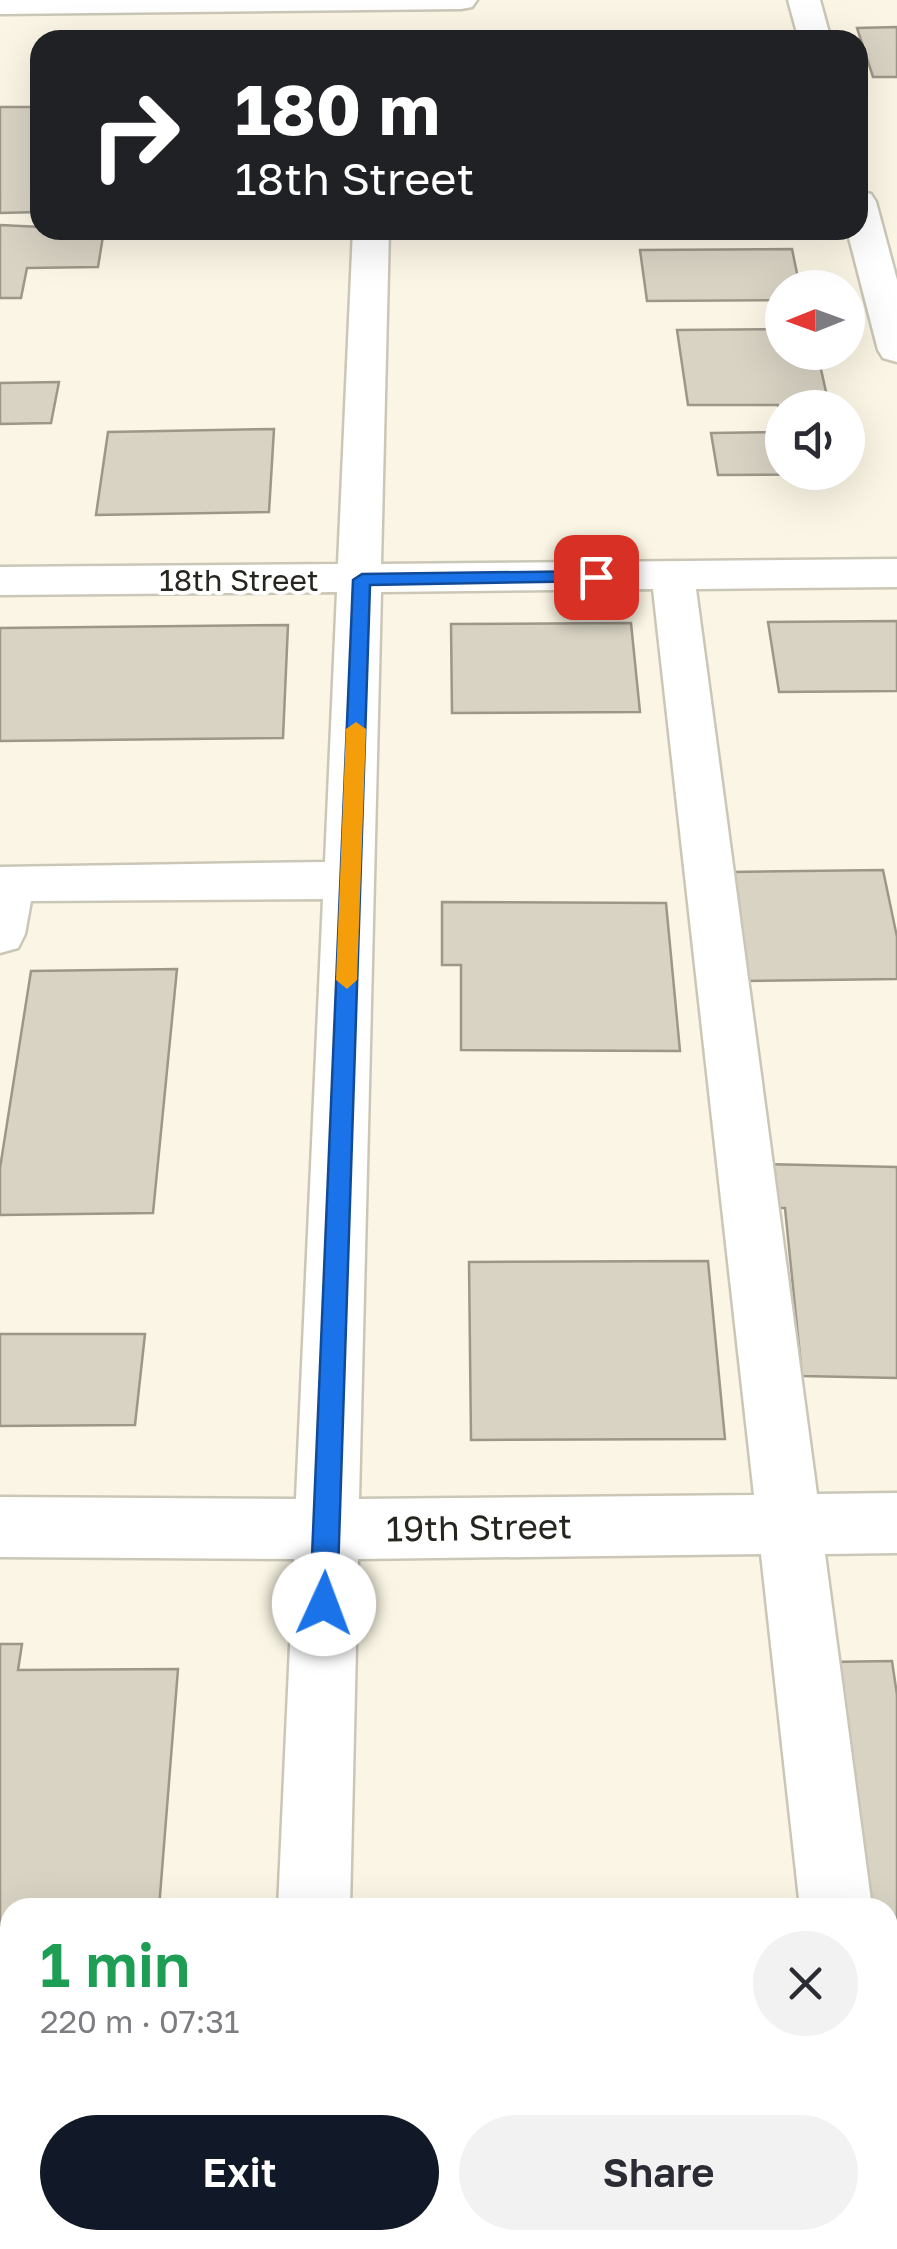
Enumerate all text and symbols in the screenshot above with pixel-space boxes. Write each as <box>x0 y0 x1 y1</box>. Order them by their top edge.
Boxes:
text: 180 m <box>235 66 440 150</box>
icon: right <box>70 70 200 200</box>
text: 18th Street <box>235 151 474 205</box>
north arrow <box>765 270 865 370</box>
map controls <box>765 270 865 490</box>
button: sound <box>765 390 865 490</box>
pin <box>554 535 639 620</box>
icon: arrive <box>569 550 624 605</box>
street label: 18th Street <box>159 562 319 598</box>
street label: 19th Street <box>386 1504 572 1550</box>
position arrow <box>272 1552 376 1656</box>
text: 1 min <box>40 1928 190 2000</box>
button: close <box>753 1931 858 2036</box>
text: 220 m · 07:31 <box>40 2002 240 2040</box>
button: Exit <box>40 2115 439 2230</box>
button: Share <box>459 2115 858 2230</box>

